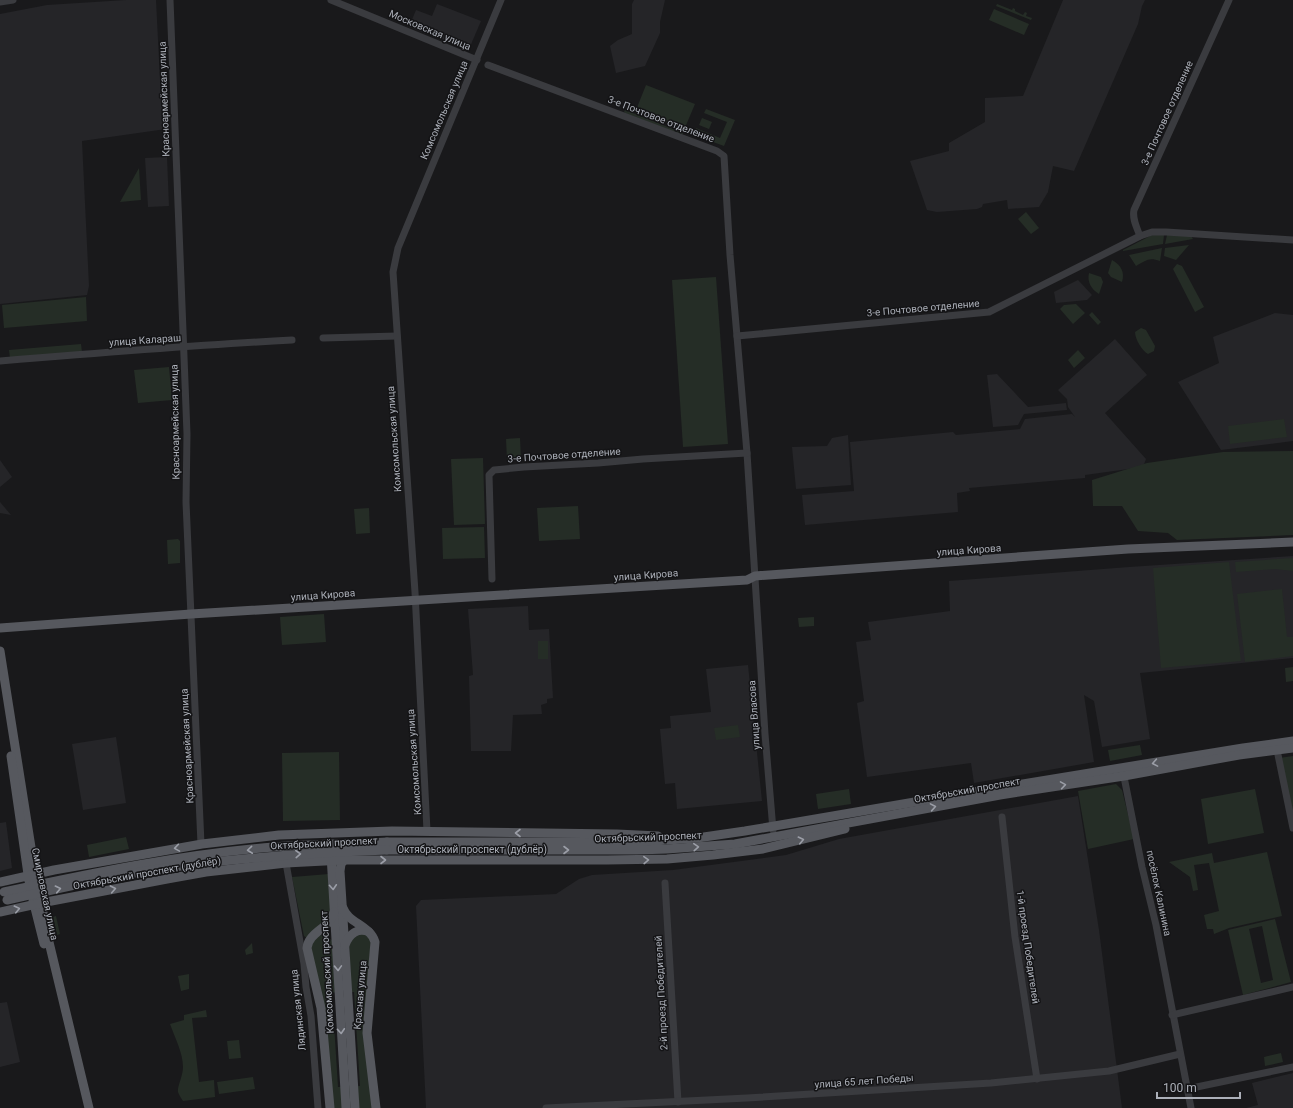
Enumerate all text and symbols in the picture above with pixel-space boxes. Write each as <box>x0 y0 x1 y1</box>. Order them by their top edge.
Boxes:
street label: Московская улица <box>387 8 473 52</box>
street label: Красноармейская улица <box>156 41 172 157</box>
street label: Комсомольская улица <box>418 59 470 161</box>
street label: 3-е Почтовое отделение <box>1139 59 1195 167</box>
street label: 3-е Почтовое отделение <box>606 94 716 144</box>
street label: 3-е Почтовое отделение <box>866 298 980 318</box>
street label: улица Калараш <box>109 332 181 348</box>
street label: Красноармейская улица <box>168 364 182 480</box>
street label: Комсомольская улица <box>385 386 403 492</box>
street label: 3-е Почтовое отделение <box>507 446 621 464</box>
street label: улица Кирова <box>936 542 1002 558</box>
street label: улица Кирова <box>613 567 679 583</box>
street label: улица Кирова <box>290 587 356 603</box>
street label: улица Власова <box>746 680 762 750</box>
street label: Красноармейская улица <box>178 688 196 804</box>
street label: Комсомольская улица <box>405 709 423 815</box>
one-way arrow <box>1152 758 1158 766</box>
street label: Октябрьский проспект <box>913 775 1021 805</box>
one-way arrow <box>1060 781 1067 790</box>
one-way arrow <box>930 803 936 812</box>
one-way arrow <box>515 829 521 837</box>
street label: Октябрьский проспект <box>594 830 702 844</box>
street label: Октябрьский проспект <box>270 835 378 851</box>
one-way arrow <box>798 837 804 845</box>
one-way arrow <box>173 843 180 852</box>
one-way arrow <box>693 843 699 852</box>
street label: Октябрьский проспект (дублёр) <box>397 844 547 856</box>
one-way arrow <box>247 845 253 854</box>
one-way arrow <box>563 846 569 854</box>
street label: Смирновская улица <box>30 847 60 941</box>
street label: посёлок Калинина <box>1145 849 1173 937</box>
one-way arrow <box>295 850 301 859</box>
street label: Октябрьский проспект (дублёр) <box>72 855 222 892</box>
one-way arrow <box>380 856 386 864</box>
one-way arrow <box>643 856 649 864</box>
one-way arrow <box>328 884 337 890</box>
one-way arrow <box>55 885 61 894</box>
one-way arrow <box>110 886 116 894</box>
street label: 1-й проезд Победителей <box>1015 889 1041 1005</box>
one-way arrow <box>14 905 20 913</box>
street label: Комсомольский проспект <box>318 910 336 1034</box>
street label: 2-й проезд Победителей <box>652 935 669 1051</box>
street label: Красная улица <box>352 960 368 1030</box>
one-way arrow <box>333 965 342 971</box>
street label: Лядинская улица <box>288 969 308 1051</box>
one-way arrow <box>336 1027 345 1034</box>
street label: улица 65 лет Победы <box>814 1072 914 1090</box>
scale bar <box>1157 1074 1240 1100</box>
text: 100 m <box>1163 1081 1197 1095</box>

